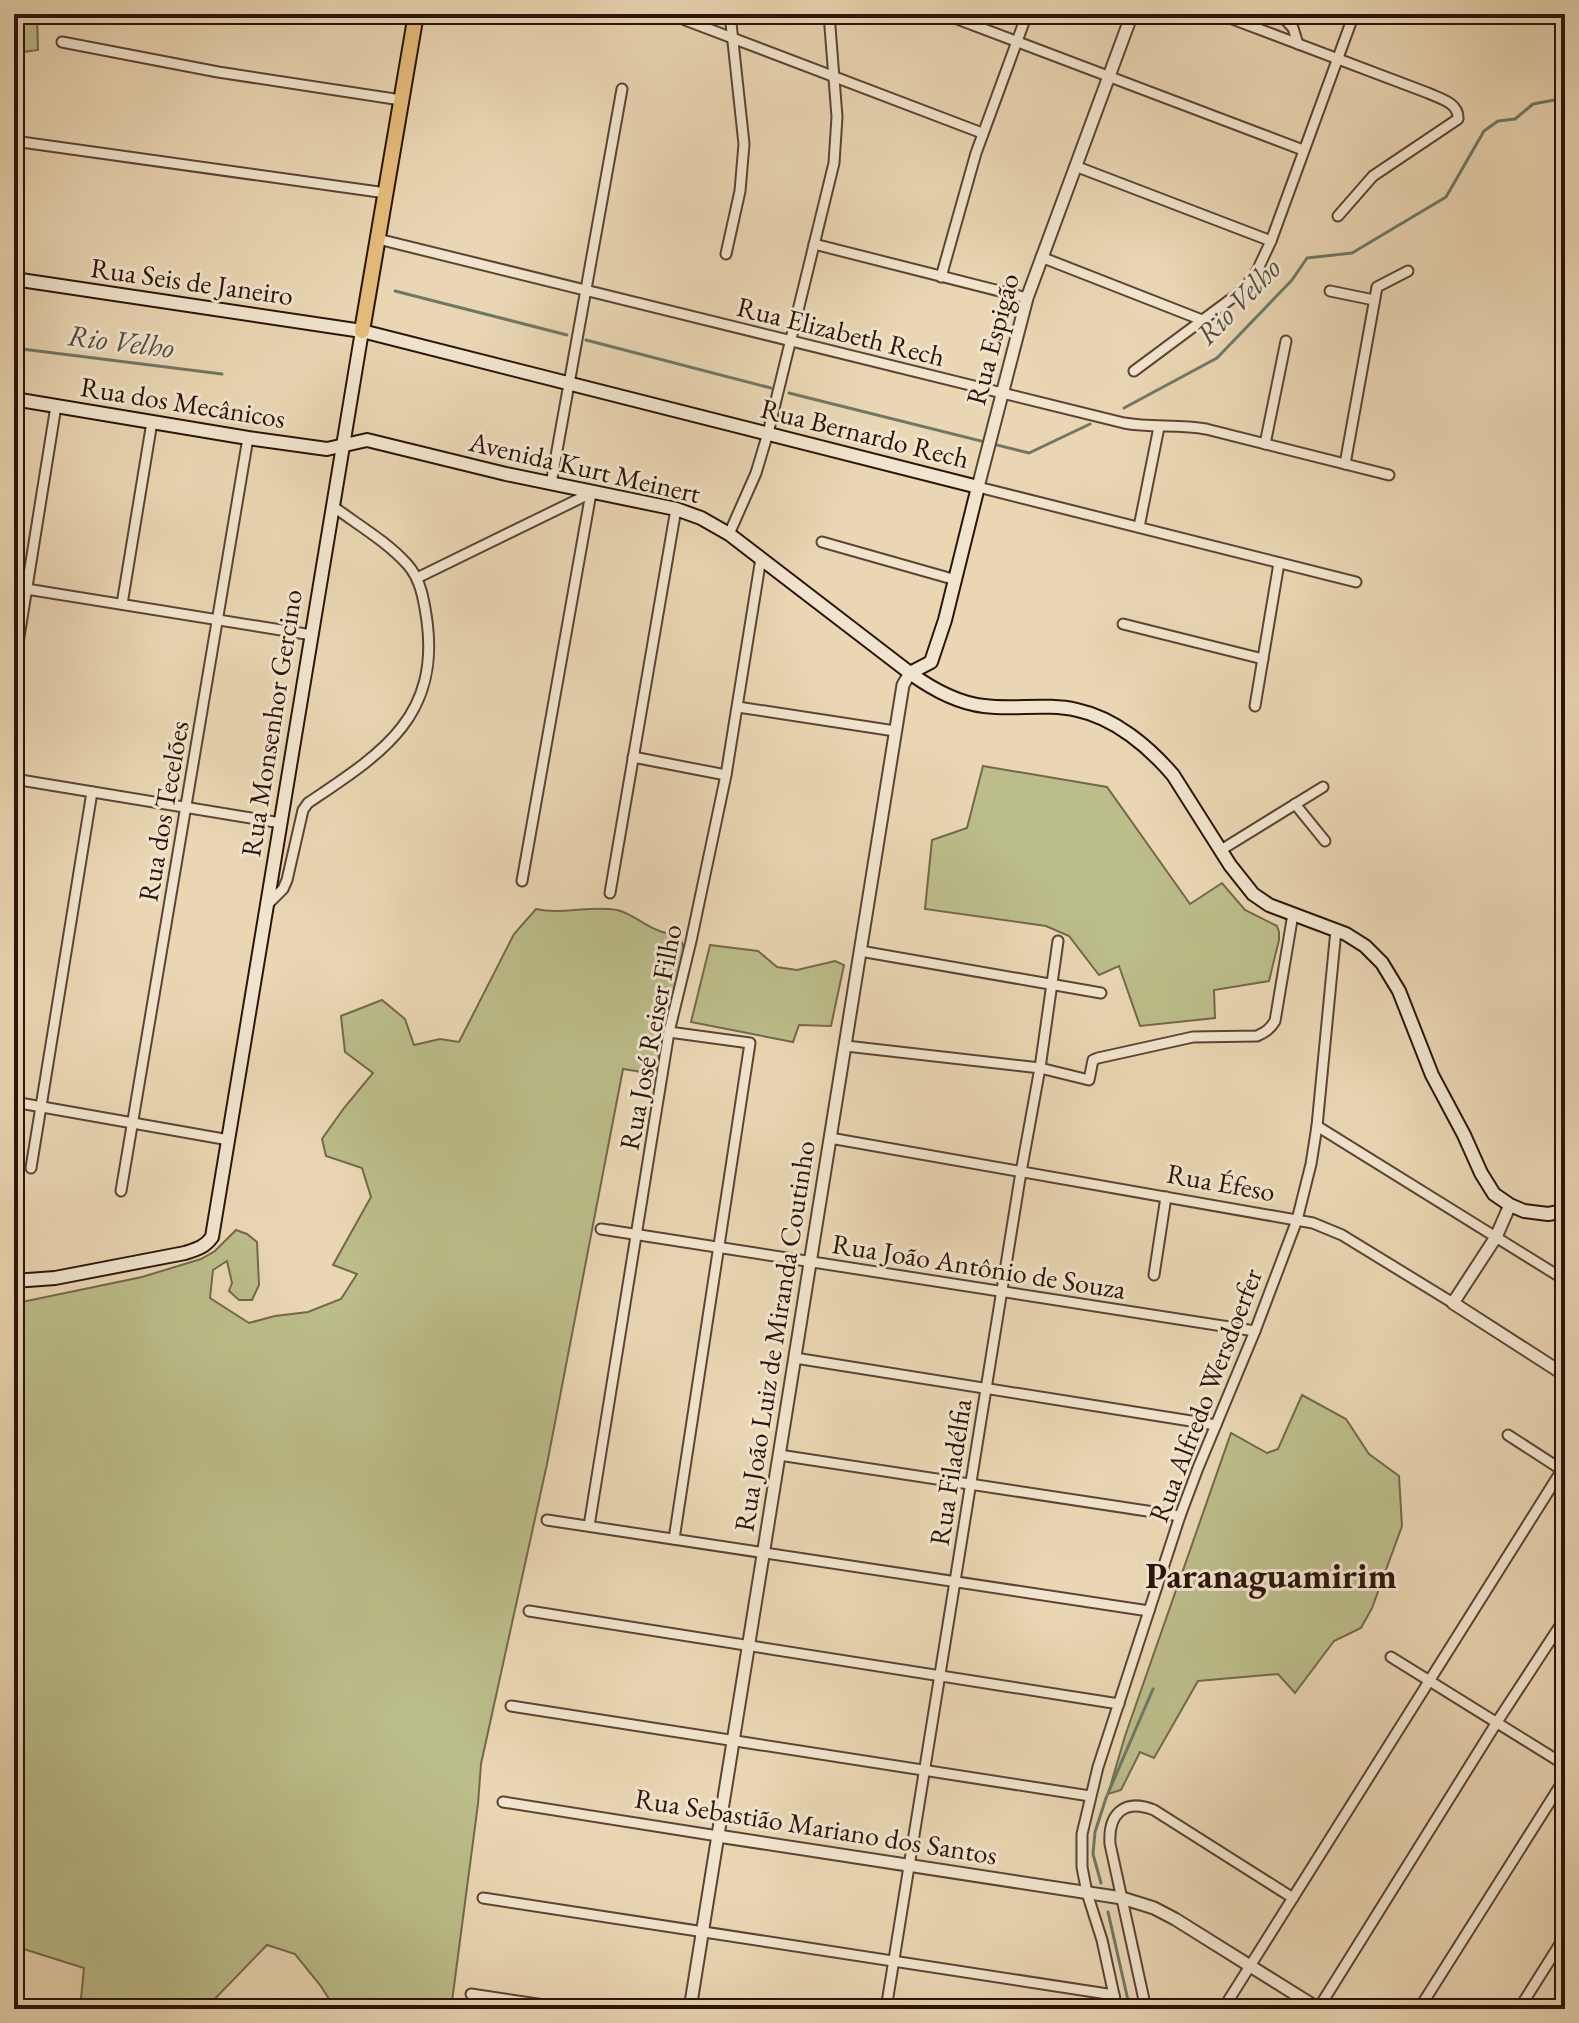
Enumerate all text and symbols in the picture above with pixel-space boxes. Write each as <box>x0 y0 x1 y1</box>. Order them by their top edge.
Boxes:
street label: Rua Seis de Janeiro <box>88 249 296 313</box>
water label: Rio Velho <box>1187 249 1289 353</box>
street label: Rua Espigão <box>957 269 1027 409</box>
street label: Rua Elizabeth Rech <box>733 288 949 374</box>
water label: Rio Velho <box>65 315 177 367</box>
street label: Rua dos Mecânicos <box>78 368 288 436</box>
street label: Rua Bernardo Rech <box>757 390 973 476</box>
street label: Avenida Kurt Meinert <box>465 423 704 511</box>
street label: Rua Monsenhor Gercino <box>232 587 310 859</box>
street label: Rua dos Tecelões <box>129 718 197 904</box>
street label: Rua José Reiser Filho <box>610 921 690 1153</box>
street label: Rua João Luiz de Miranda Coutinho <box>725 1138 823 1534</box>
street label: Rua Éfeso <box>1164 1155 1278 1209</box>
street label: Rua João Antônio de Souza <box>830 1225 1129 1307</box>
street label: Rua Alfredo Wersdoerfer <box>1140 1262 1270 1527</box>
street label: Rua Filadélfia <box>921 1395 979 1548</box>
district label: Paranaguamirim <box>1145 1552 1397 1599</box>
street label: Rua Sebastião Mariano dos Santos <box>632 1780 1000 1872</box>

